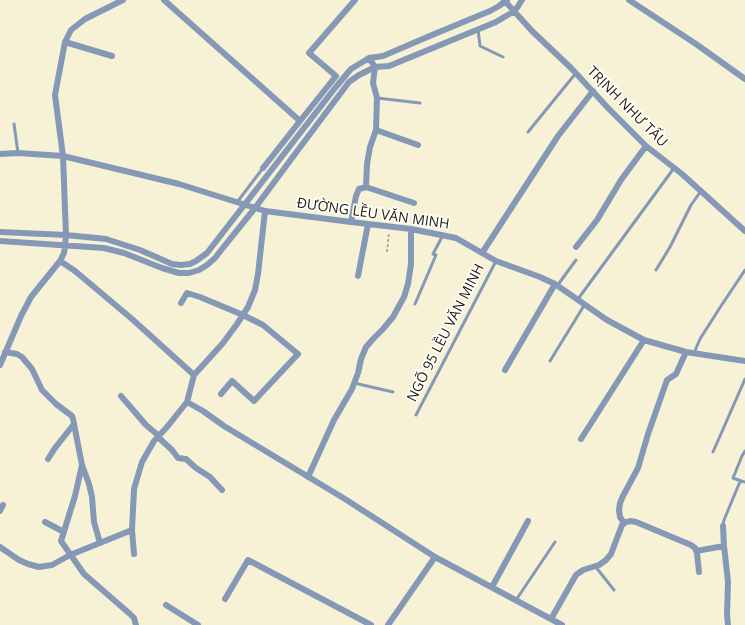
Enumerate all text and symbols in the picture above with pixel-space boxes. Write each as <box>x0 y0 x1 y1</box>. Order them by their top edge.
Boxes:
street label: TRỊNH NHƯ TẤU <box>583 63 671 151</box>
street label: ĐƯỜNG LỀU VĂN MINH <box>296 195 450 233</box>
street label: NGÕ 95 LỀU VĂN MINH <box>404 261 488 405</box>

